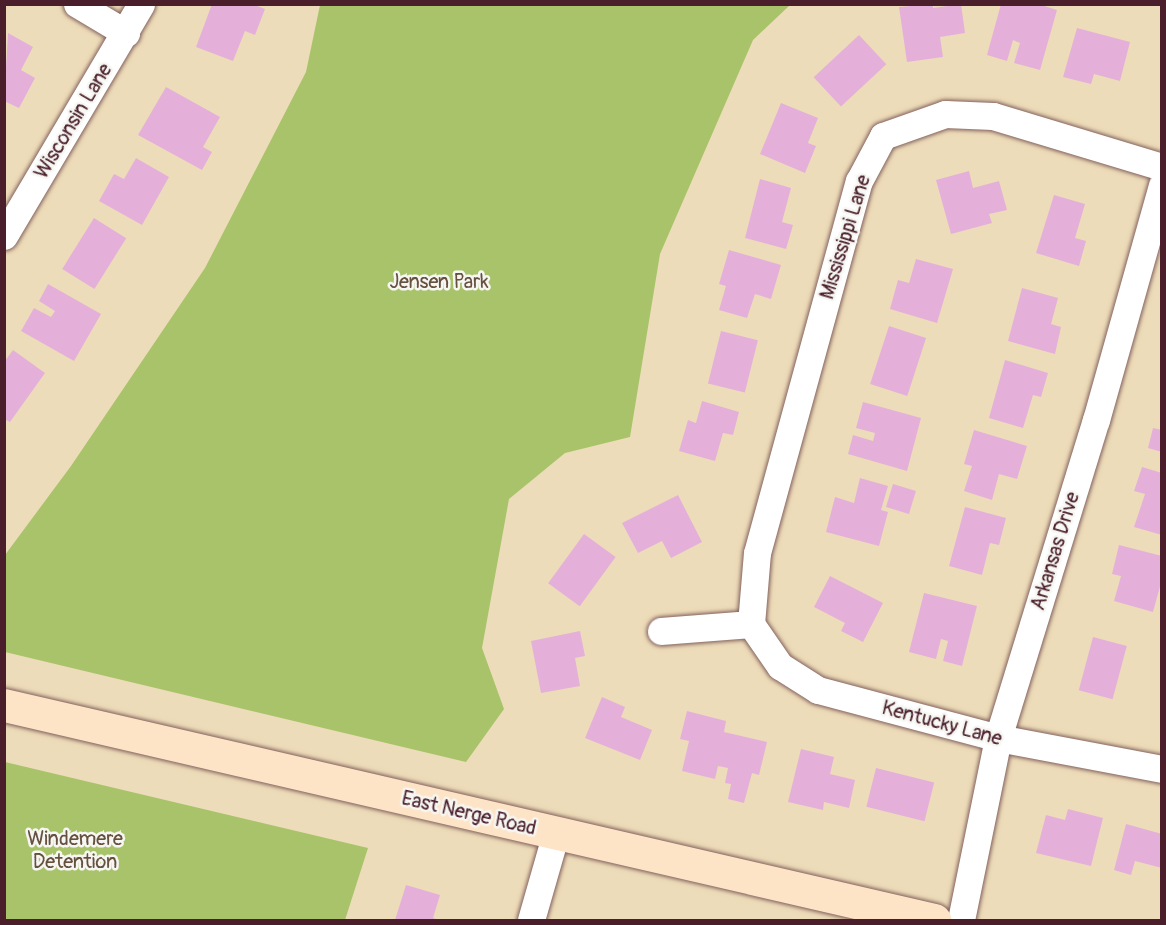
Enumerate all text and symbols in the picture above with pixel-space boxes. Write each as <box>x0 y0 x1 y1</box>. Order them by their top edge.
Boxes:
street label: Wisconsin Lane <box>29 59 117 183</box>
street label: Mississippi Lane <box>815 172 875 302</box>
park label: Jensen Park <box>389 269 489 293</box>
street label: Arkansas Drive <box>1026 489 1084 613</box>
street label: Kentucky Lane <box>879 695 1005 751</box>
street label: East Nerge Road <box>399 786 539 840</box>
park label: Windemere Detention <box>27 827 123 874</box>

